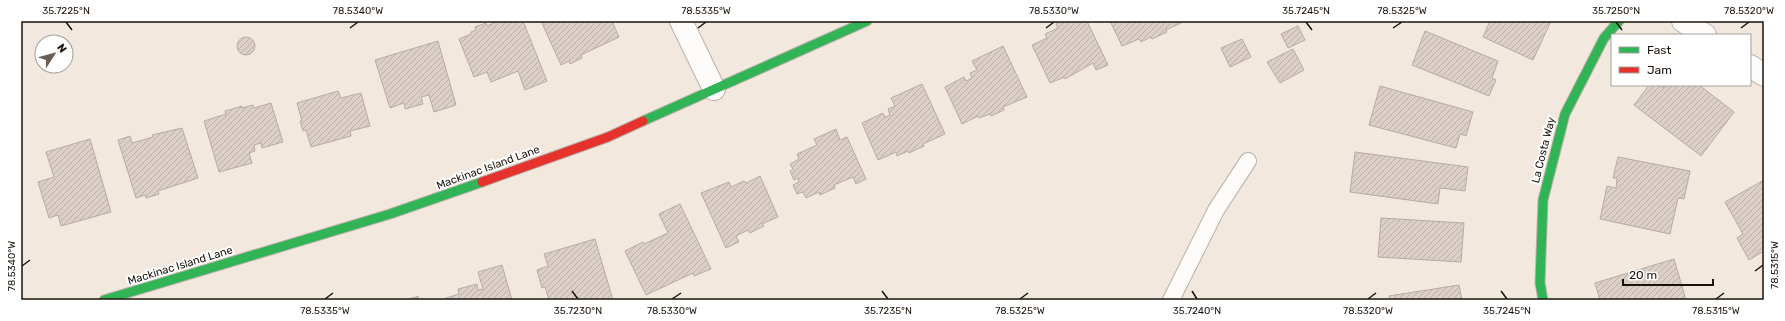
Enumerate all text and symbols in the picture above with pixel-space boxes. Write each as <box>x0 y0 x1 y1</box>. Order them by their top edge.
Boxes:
text: 35.7225°N <box>42 5 90 17</box>
text: 78.5340°W <box>333 5 383 17</box>
text: 78.5335°W <box>681 5 731 17</box>
text: 78.5330°W <box>1029 5 1079 17</box>
text: 35.7245°N <box>1282 5 1330 17</box>
text: 78.5325°W <box>1377 5 1427 17</box>
text: 35.7250°N <box>1592 5 1640 17</box>
text: 78.5320°W <box>1724 5 1774 17</box>
north arrow <box>34 34 74 74</box>
legend <box>1611 34 1751 86</box>
text: N <box>54 41 69 56</box>
text: Fast <box>1647 43 1671 57</box>
text: Jam <box>1647 63 1672 77</box>
street label: La Costa Way <box>1529 116 1558 185</box>
street label: Mackinac Island Lane <box>435 143 542 192</box>
text: 78.5340°W <box>6 241 18 291</box>
text: 78.5315°W <box>1769 241 1781 289</box>
street label: Mackinac Island Lane <box>126 243 234 288</box>
scale bar <box>1623 261 1713 287</box>
text: 20 m <box>1629 268 1657 282</box>
text: 78.5335°W <box>300 305 350 317</box>
text: 35.7230°N <box>554 305 602 317</box>
text: 78.5330°W <box>647 305 697 317</box>
text: 35.7235°N <box>864 305 912 317</box>
text: 78.5325°W <box>995 305 1045 317</box>
text: 35.7240°N <box>1173 305 1221 317</box>
text: 78.5320°W <box>1343 305 1393 317</box>
text: 35.7245°N <box>1483 305 1531 317</box>
text: 78.5315°W <box>1692 305 1740 317</box>

